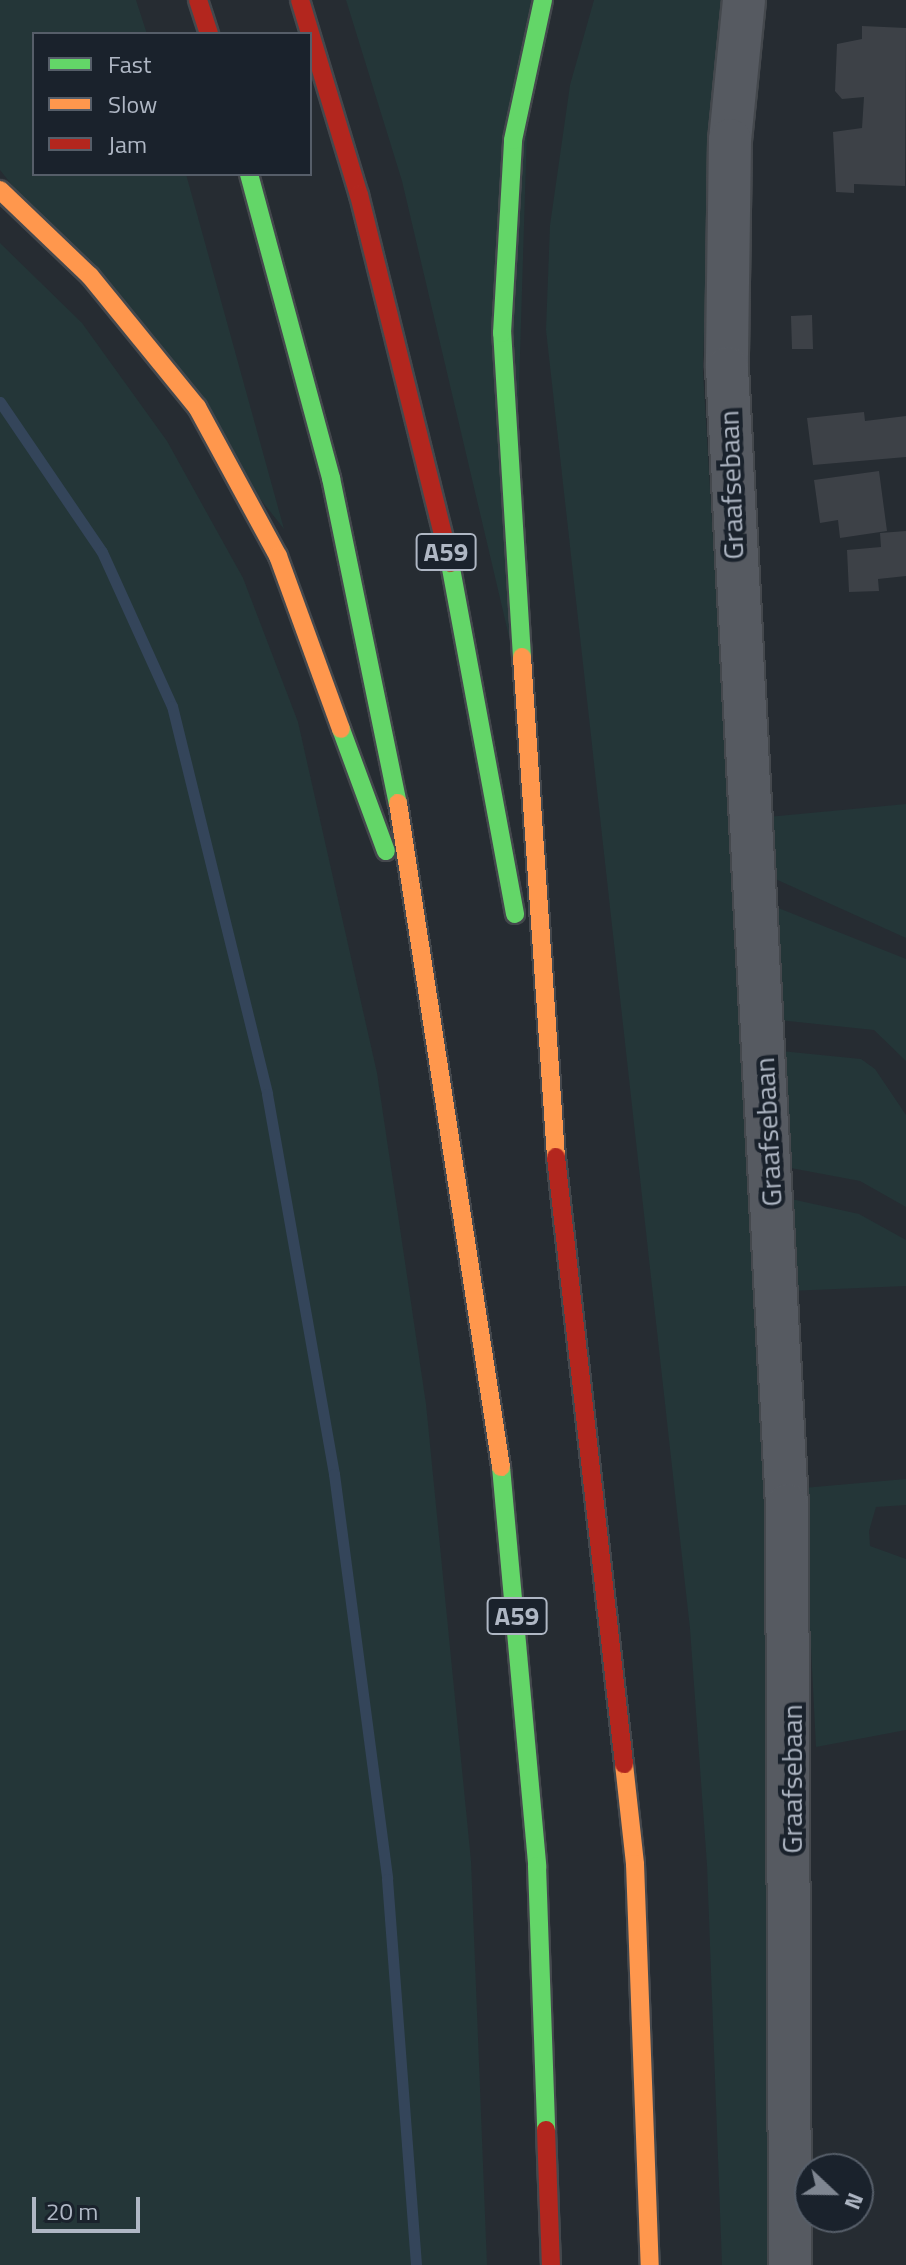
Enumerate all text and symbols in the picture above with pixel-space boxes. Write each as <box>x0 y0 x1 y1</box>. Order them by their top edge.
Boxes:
legend <box>32 32 312 176</box>
text: Fast <box>108 46 151 82</box>
text: Slow <box>108 86 157 122</box>
text: Jam <box>108 126 147 162</box>
street label: Graafsebaan <box>712 410 750 560</box>
road number: A59 <box>414 530 478 574</box>
street label: Graafsebaan <box>747 1057 789 1207</box>
road number: A59 <box>485 1594 549 1638</box>
street label: Graafsebaan <box>775 1704 809 1854</box>
north arrow <box>794 2153 874 2233</box>
scale bar <box>36 2181 144 2231</box>
text: N <box>836 2188 873 2215</box>
text: 20 m <box>46 2193 98 2229</box>

